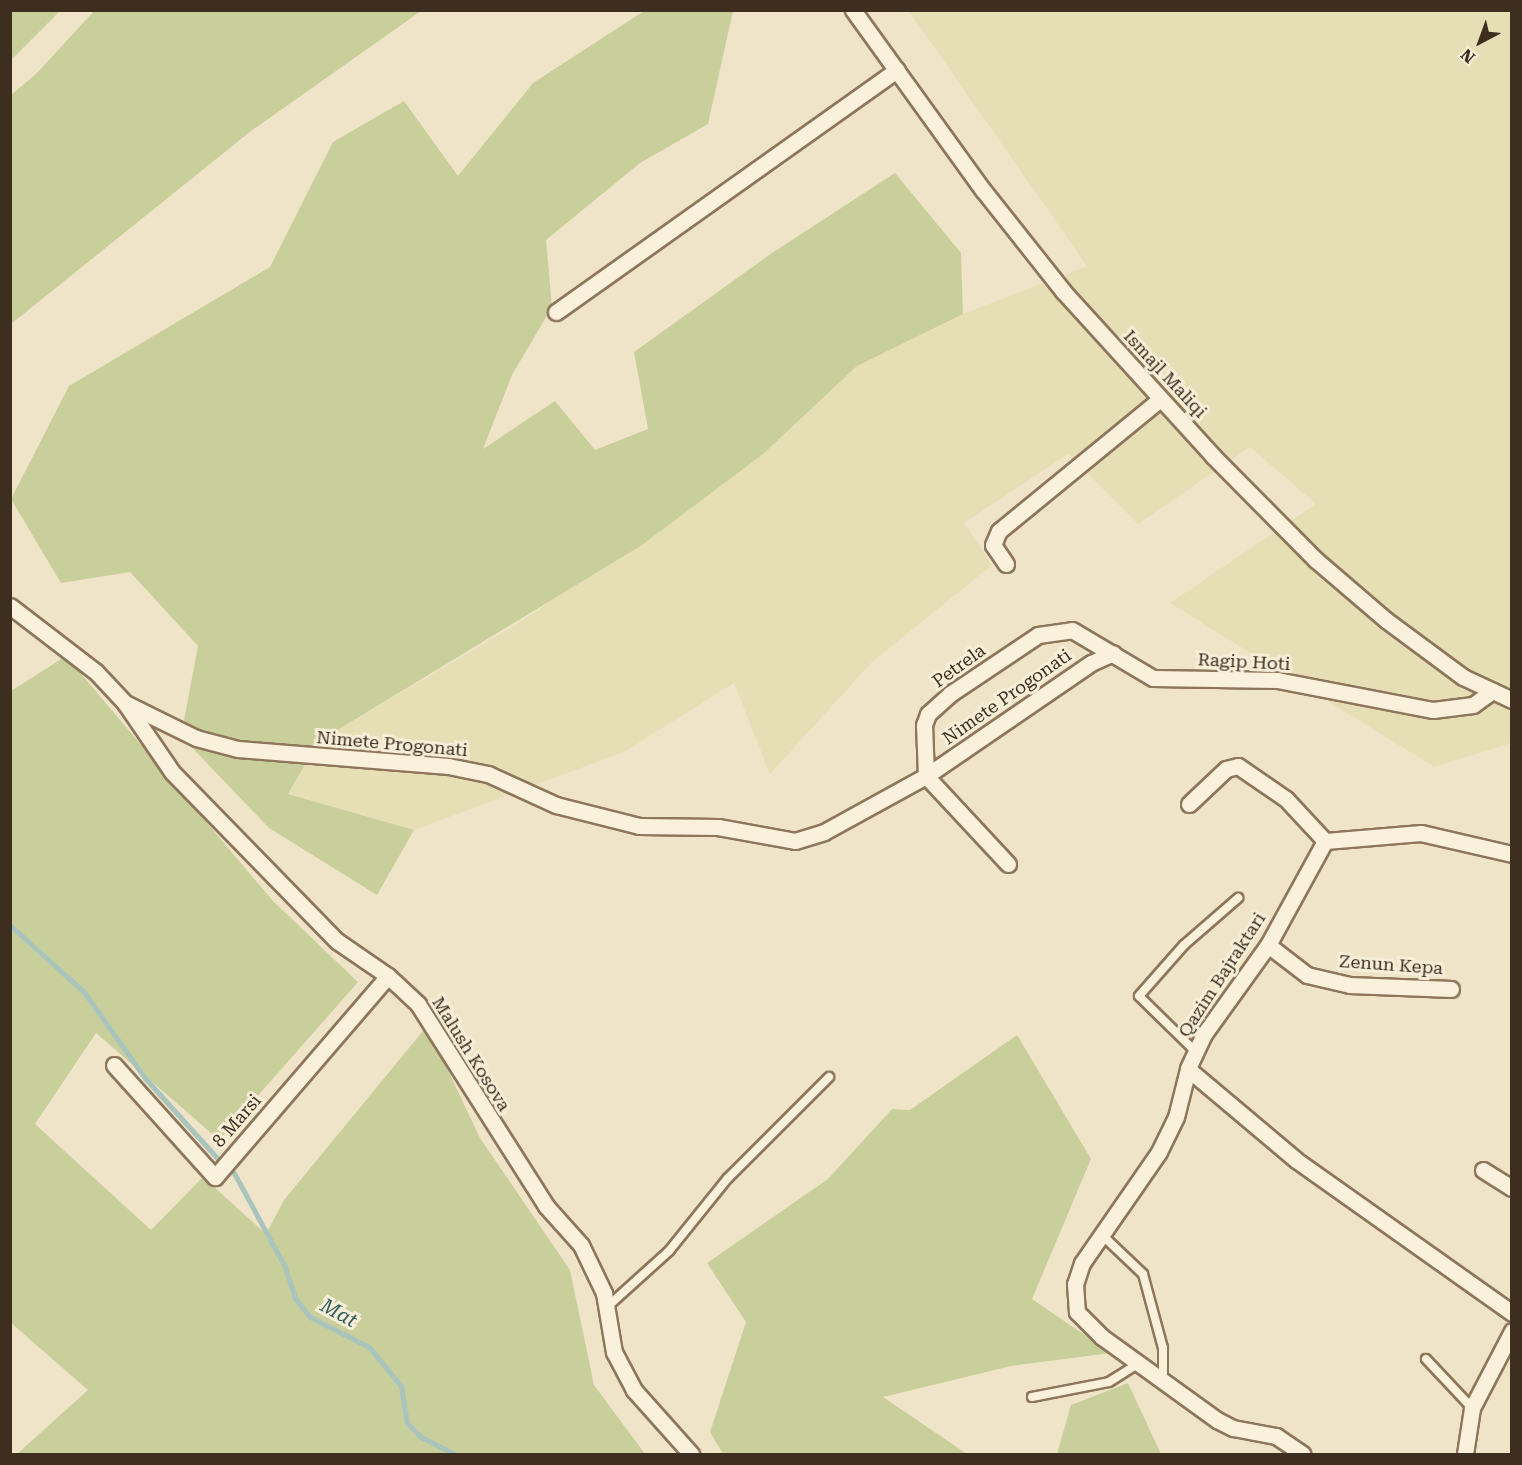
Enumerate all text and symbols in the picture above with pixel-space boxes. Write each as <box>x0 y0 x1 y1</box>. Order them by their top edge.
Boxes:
north arrow <box>1450 12 1510 72</box>
text: N <box>1457 45 1479 67</box>
street label: Ismajl Maliqi <box>1119 326 1211 422</box>
street label: Petrela <box>928 640 990 692</box>
street label: Nimete Progonati <box>939 645 1075 749</box>
street label: Ragip Hoti <box>1197 649 1291 675</box>
street label: Nimete Progonati <box>316 727 468 761</box>
street label: Qazim Bajraktari <box>1174 909 1270 1041</box>
street label: Zenun Kepa <box>1338 951 1444 979</box>
street label: Malush Kosova <box>427 993 515 1115</box>
street label: 8 Marsi <box>208 1090 266 1152</box>
water label: Mat <box>316 1293 362 1333</box>

